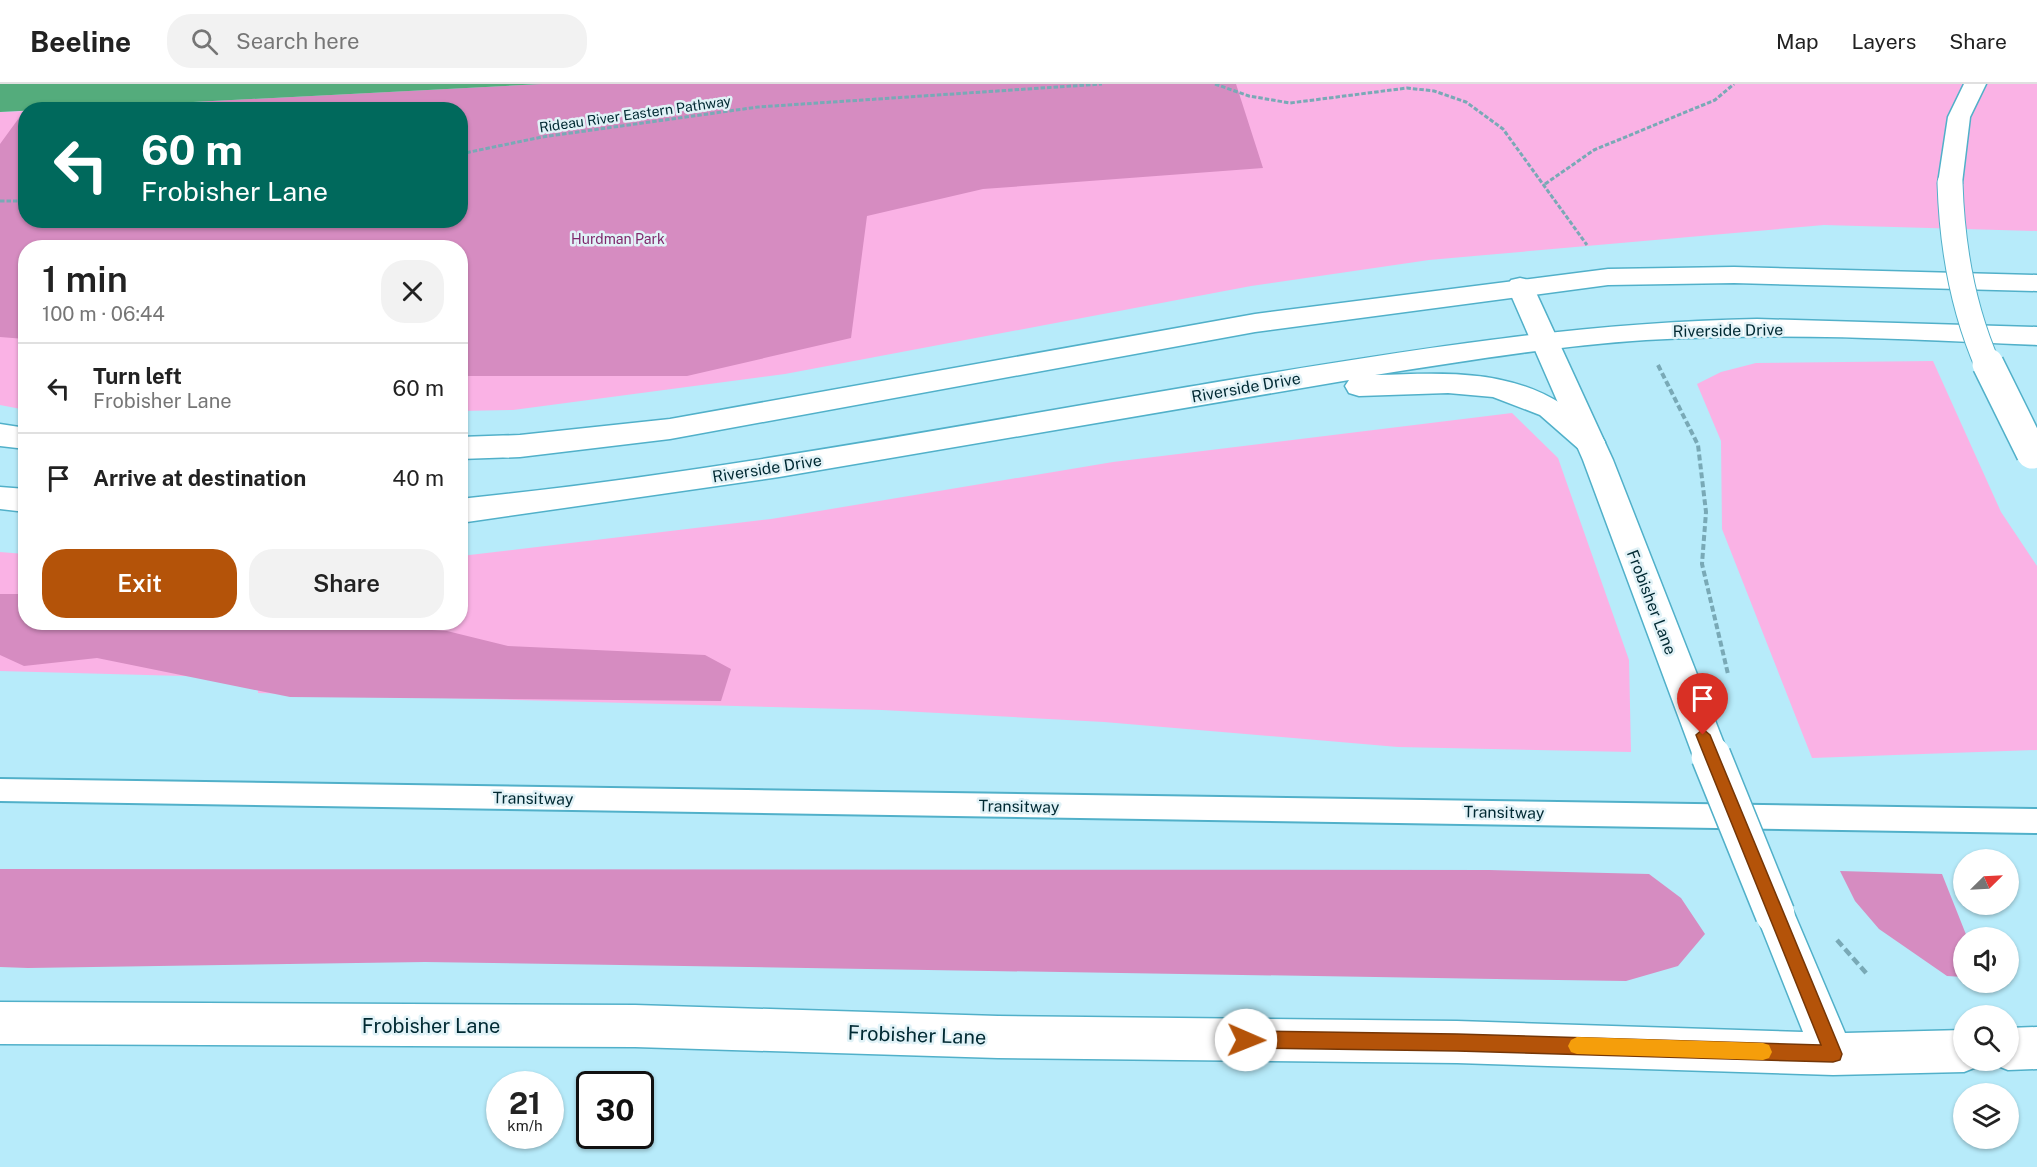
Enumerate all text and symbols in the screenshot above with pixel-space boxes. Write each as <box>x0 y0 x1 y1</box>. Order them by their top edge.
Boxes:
search box <box>167 14 587 68</box>
text: Beeline <box>30 25 131 58</box>
icon: search <box>188 25 221 58</box>
text: Search here <box>236 28 360 54</box>
text: Map <box>1776 29 1819 54</box>
text: Layers <box>1852 29 1916 54</box>
text: Share <box>1949 29 2007 54</box>
street label: Rideau River Eastern Pathway <box>538 93 732 135</box>
text: 60 m <box>141 125 243 174</box>
icon: left <box>42 126 120 204</box>
text: Frobisher Lane <box>141 175 328 207</box>
park label: Hurdman Park <box>571 231 665 247</box>
text: 1 min <box>42 258 128 300</box>
button: close <box>381 260 444 323</box>
text: 100 m · 06:44 <box>42 302 165 326</box>
street label: Riverside Drive <box>1673 320 1783 341</box>
text: Turn left <box>93 363 182 389</box>
street label: Riverside Drive <box>1190 369 1302 406</box>
icon: left <box>42 372 75 405</box>
text: 60 m <box>393 375 444 401</box>
text: Frobisher Lane <box>93 389 232 413</box>
street label: Riverside Drive <box>711 450 823 487</box>
icon: arrive <box>42 462 75 495</box>
text: Arrive at destination <box>93 465 306 491</box>
text: 40 m <box>392 465 444 491</box>
street label: Frobisher Lane <box>1623 547 1680 657</box>
button: Exit <box>42 549 237 618</box>
button: Share <box>249 549 444 618</box>
pin <box>1677 673 1728 735</box>
icon: arrive <box>1686 682 1719 715</box>
street label: Transitway <box>493 788 574 809</box>
street label: Transitway <box>979 796 1060 817</box>
street label: Transitway <box>1464 802 1545 823</box>
north arrow <box>1953 849 2019 915</box>
map controls <box>1953 849 2019 1149</box>
button: sound <box>1953 927 2019 993</box>
button: search <box>1953 1005 2019 1071</box>
position arrow <box>1214 1008 1278 1072</box>
street label: Frobisher Lane <box>362 1014 500 1038</box>
street label: Frobisher Lane <box>847 1021 987 1049</box>
speed limit sign: 30 <box>576 1071 654 1149</box>
button: layers <box>1953 1083 2019 1149</box>
text: 21 <box>509 1085 541 1121</box>
text: km/h <box>507 1117 543 1134</box>

